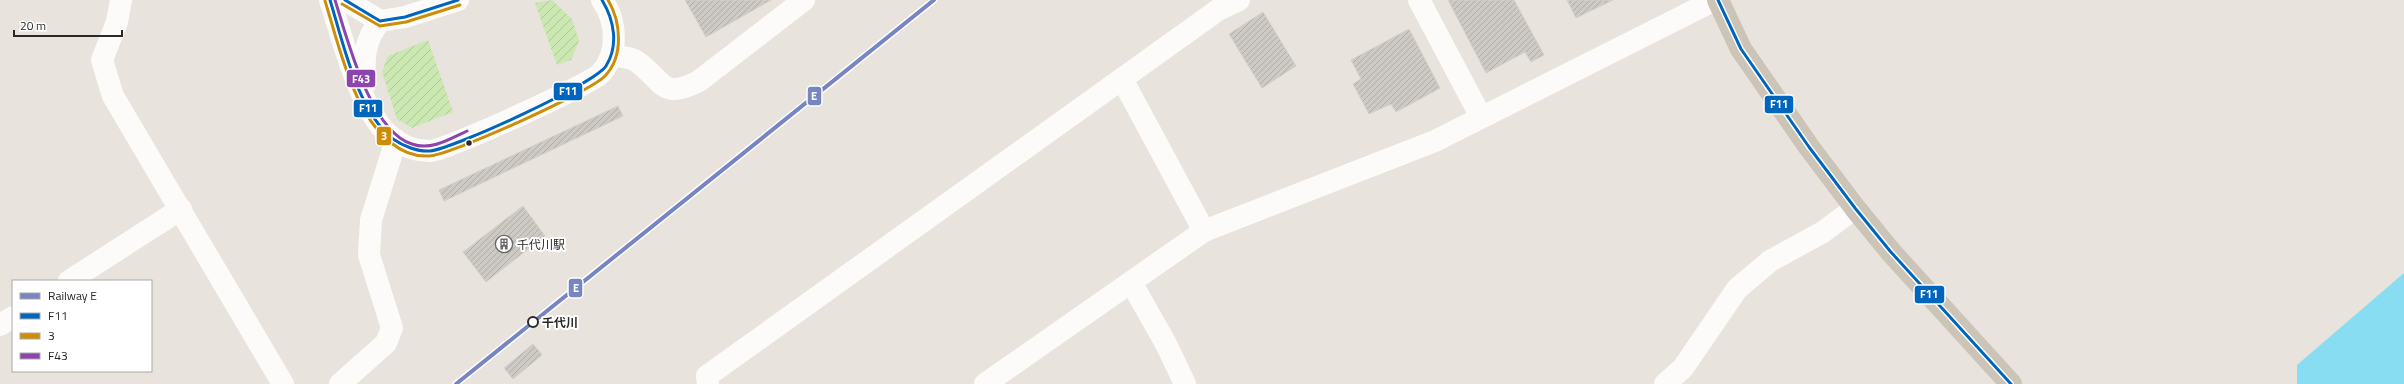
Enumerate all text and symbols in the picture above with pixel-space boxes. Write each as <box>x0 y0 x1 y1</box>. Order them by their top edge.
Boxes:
scale bar <box>14 12 122 38</box>
text: 20 m <box>20 16 46 35</box>
line badge: F43 <box>346 69 376 88</box>
text: F43 <box>352 71 370 87</box>
line badge: F11 <box>553 82 583 101</box>
text: F11 <box>559 83 577 99</box>
line badge: E <box>807 86 822 106</box>
text: E <box>811 88 817 104</box>
line badge: F11 <box>1764 95 1794 114</box>
text: F11 <box>1770 96 1788 112</box>
line badge: F11 <box>353 99 383 118</box>
text: F11 <box>359 100 377 116</box>
line badge: 3 <box>376 126 392 146</box>
text: 3 <box>381 128 387 144</box>
unlabelled marker <box>464 138 474 148</box>
building icon: 千代川駅 <box>494 234 514 254</box>
place label: 千代川駅 <box>517 235 565 254</box>
line badge: E <box>568 278 583 298</box>
legend <box>12 280 152 372</box>
text: E <box>573 280 579 296</box>
line badge: F11 <box>1914 285 1945 304</box>
text: Railway E <box>48 286 97 305</box>
text: F11 <box>1920 286 1938 302</box>
text: F11 <box>48 306 68 325</box>
place label: 千代川 <box>542 313 578 332</box>
marker: 千代川 <box>527 316 539 328</box>
text: 3 <box>48 326 55 345</box>
text: F43 <box>48 346 68 365</box>

